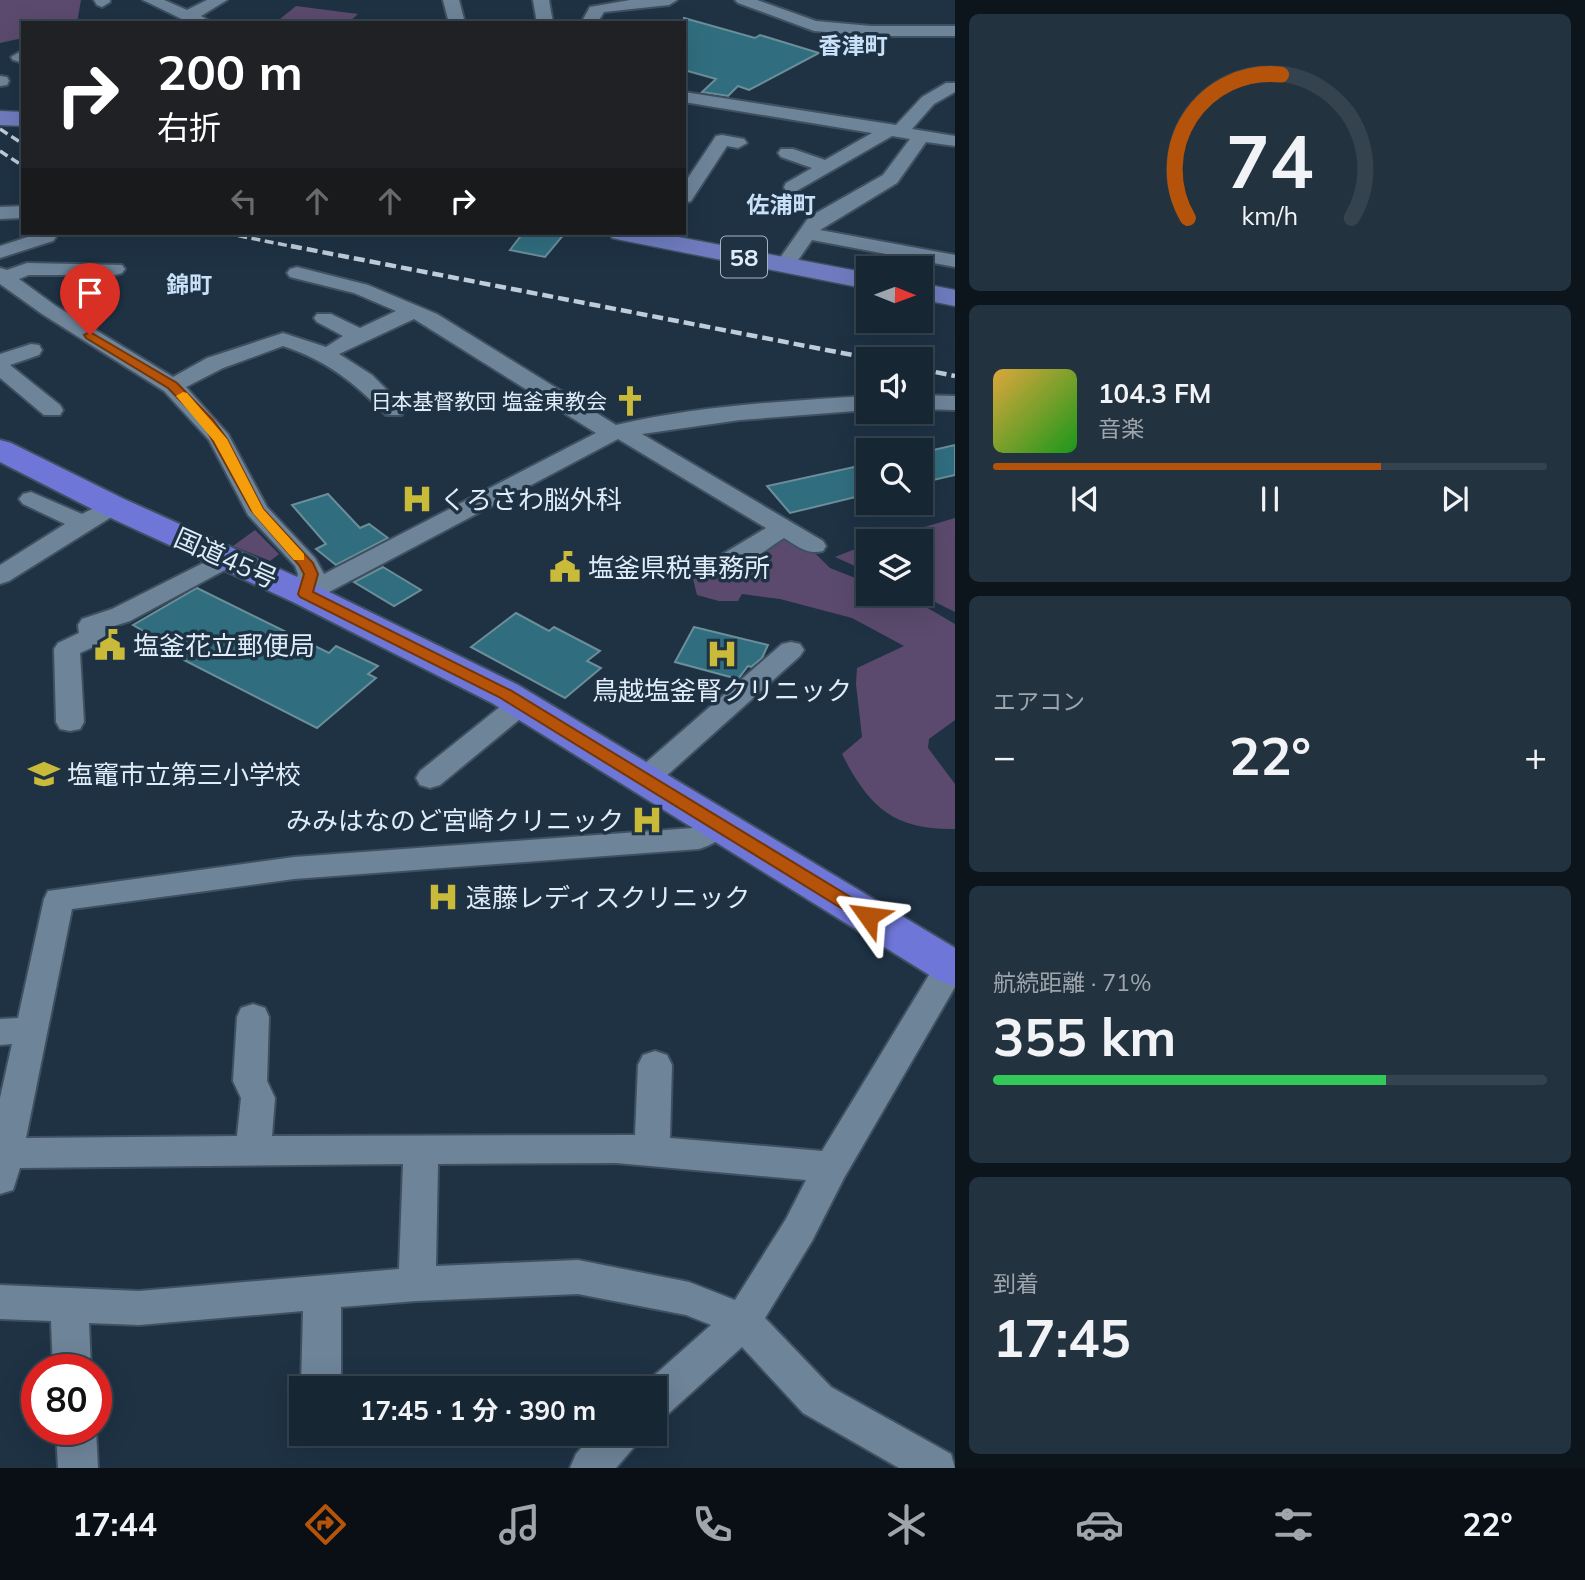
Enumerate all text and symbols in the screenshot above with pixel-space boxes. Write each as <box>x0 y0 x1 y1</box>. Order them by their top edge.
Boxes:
district label: 香津町 <box>819 31 888 60</box>
text: 200 m <box>157 41 303 102</box>
icon: right <box>42 49 133 140</box>
text: 右折 <box>157 107 221 147</box>
text: 74 <box>1226 116 1314 207</box>
icon: left <box>225 182 263 220</box>
icon: ahead <box>298 182 336 220</box>
icon: ahead <box>371 182 409 220</box>
icon: right <box>444 182 482 220</box>
district label: 佐浦町 <box>747 190 816 219</box>
text: km/h <box>1242 200 1298 231</box>
road number: 58 <box>721 236 767 278</box>
north arrow <box>856 256 933 332</box>
map controls <box>856 256 933 606</box>
pin <box>60 263 120 335</box>
district label: 錦町 <box>166 270 212 299</box>
icon: arrive <box>71 274 109 312</box>
button: sound <box>856 347 933 424</box>
text: 104.3 FM <box>1098 377 1211 410</box>
church icon: 日本基督教団 塩釜東教会 <box>613 384 647 418</box>
place label: 日本基督教団 塩釜東教会 <box>371 388 607 414</box>
text: 音楽 <box>1098 414 1144 443</box>
button: search <box>856 438 933 515</box>
icon: previous <box>1066 480 1104 518</box>
icon: pause <box>1251 480 1289 518</box>
icon: next <box>1436 480 1474 518</box>
hospital icon: くろさわ脳外科 <box>400 482 434 516</box>
place label: くろさわ脳外科 <box>440 483 622 516</box>
street label: 国道45号 <box>169 521 283 595</box>
button: layers <box>856 529 933 606</box>
public building icon: 塩釜県税事務所 <box>548 550 582 584</box>
place label: 塩釜県税事務所 <box>588 551 770 584</box>
public building icon: 塩釜花立郵便局 <box>93 628 127 662</box>
place label: 塩釜花立郵便局 <box>133 629 315 662</box>
hospital icon: 鳥越塩釜腎クリニック <box>705 637 739 671</box>
place label: 鳥越塩釜腎クリニック <box>592 674 852 707</box>
text: エアコン <box>993 687 1085 716</box>
text: 22° <box>1229 723 1311 788</box>
text: − <box>993 732 1016 780</box>
text: + <box>1524 732 1547 780</box>
school or university icon: 塩竈市立第三小学校 <box>27 757 61 791</box>
place label: 塩竈市立第三小学校 <box>67 758 301 791</box>
hospital icon: みみはなのど宮崎クリニック <box>630 803 664 837</box>
place label: みみはなのど宮崎クリニック <box>286 804 624 837</box>
position arrow <box>831 879 905 953</box>
hospital icon: 遠藤レディスクリニック <box>426 880 460 914</box>
place label: 遠藤レディスクリニック <box>466 881 750 914</box>
text: 航続距離 · 71% <box>993 968 1151 997</box>
text: 355 km <box>993 1004 1176 1069</box>
text: 到着 <box>993 1269 1039 1298</box>
text: 17:45 <box>993 1305 1131 1370</box>
speed limit sign: 80 <box>21 1354 112 1445</box>
text: 17:45 · 1 分 · 390 m <box>360 1394 596 1427</box>
icon: directions <box>301 1500 350 1549</box>
icon: music <box>495 1500 544 1549</box>
icon: phone <box>688 1500 737 1549</box>
icon: climate <box>882 1500 931 1549</box>
icon: car <box>1075 1500 1124 1549</box>
icon: filters <box>1269 1500 1318 1549</box>
text: 17:44 <box>72 1504 157 1544</box>
text: 22° <box>1462 1504 1513 1544</box>

